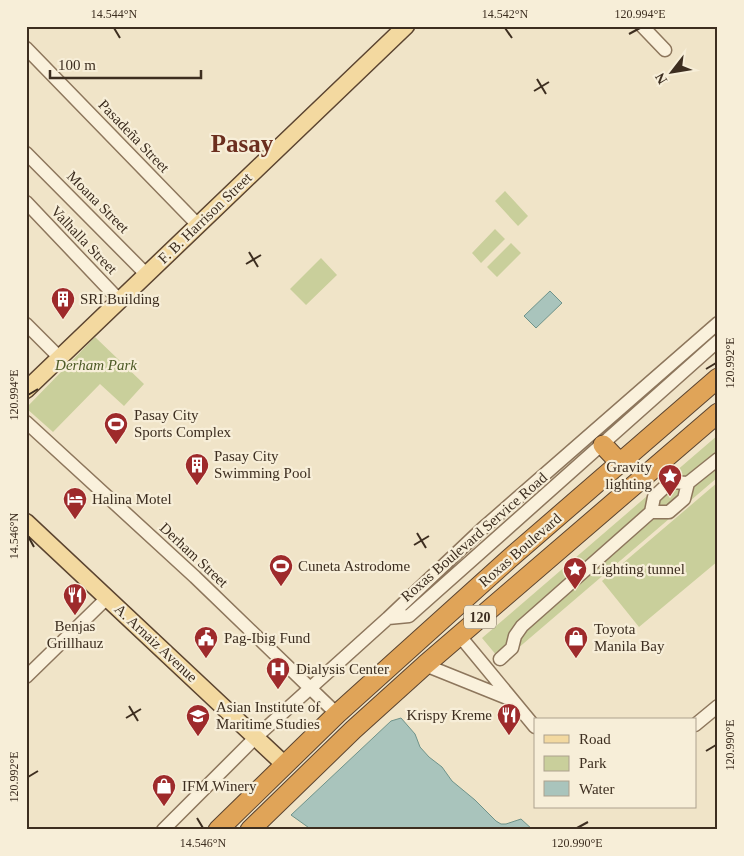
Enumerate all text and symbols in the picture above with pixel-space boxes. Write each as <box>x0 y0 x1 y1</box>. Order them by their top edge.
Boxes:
text: 14.544°N <box>91 7 138 21</box>
text: 14.542°N <box>482 7 529 21</box>
text: 120.994°E <box>614 7 666 21</box>
scale bar <box>50 48 201 80</box>
north arrow <box>646 48 696 98</box>
text: 100 m <box>58 57 96 73</box>
text: N <box>652 70 670 87</box>
street label: Pasadeña Street <box>95 96 173 176</box>
district label: Pasay <box>211 130 274 157</box>
street label: Moana Street <box>64 168 133 237</box>
street label: F. B. Harrison Street <box>155 169 256 267</box>
street label: Valhalla Street <box>48 203 121 278</box>
building icon: SRI Building <box>50 286 76 320</box>
place label: SRI Building <box>80 291 160 307</box>
text: 120.992°E <box>723 337 737 389</box>
park label: Derham Park <box>54 357 137 373</box>
text: 120.994°E <box>7 369 21 421</box>
place label: Pasay City Sports Complex <box>134 407 232 440</box>
sports icon: Pasay City Sports Complex <box>103 411 129 445</box>
place label: Pasay City Swimming Pool <box>214 448 311 481</box>
building icon: Pasay City Swimming Pool <box>184 452 210 486</box>
place label: Gravity lighting <box>605 459 652 492</box>
place icon: Gravity lighting <box>657 463 683 497</box>
street label: Roxas Boulevard Service Road <box>397 469 551 605</box>
hotel icon: Halina Motel <box>62 486 88 520</box>
place label: Halina Motel <box>92 491 172 507</box>
street label: Roxas Boulevard <box>475 509 565 591</box>
text: 14.546°N <box>7 512 21 559</box>
street label: Derham Street <box>157 519 232 591</box>
sports icon: Cuneta Astrodome <box>268 553 294 587</box>
place icon: Lighting tunnel <box>562 556 588 590</box>
place label: Cuneta Astrodome <box>298 558 410 574</box>
place label: Lighting tunnel <box>592 561 685 577</box>
restaurant icon: Benjas Grillhauz <box>62 582 88 616</box>
street label: A. Arnaiz Avenue <box>111 601 201 685</box>
road number: 120 <box>464 606 496 628</box>
place label: Benjas Grillhauz <box>47 618 104 651</box>
place label: Toyota Manila Bay <box>594 621 665 654</box>
public building icon: Pag-Ibig Fund <box>193 625 219 659</box>
shop icon: Toyota Manila Bay <box>563 625 589 659</box>
place label: Pag-Ibig Fund <box>224 630 311 646</box>
hospital icon: Dialysis Center <box>265 656 291 690</box>
place label: Dialysis Center <box>296 661 389 677</box>
place label: Asian Institute of Maritime Studies <box>216 699 320 732</box>
restaurant icon: Krispy Kreme <box>496 702 522 736</box>
school or university icon: Asian Institute of Maritime Studies <box>185 703 211 737</box>
place label: Krispy Kreme <box>407 707 492 723</box>
legend <box>534 718 696 808</box>
text: 120.990°E <box>723 719 737 771</box>
text: Road <box>579 731 611 747</box>
text: 120.992°E <box>7 751 21 803</box>
text: Park <box>579 755 607 771</box>
shop icon: IFM Winery <box>151 773 177 807</box>
place label: IFM Winery <box>182 778 257 794</box>
text: Water <box>579 781 614 797</box>
text: 14.546°N <box>180 836 227 850</box>
text: 120.990°E <box>551 836 603 850</box>

